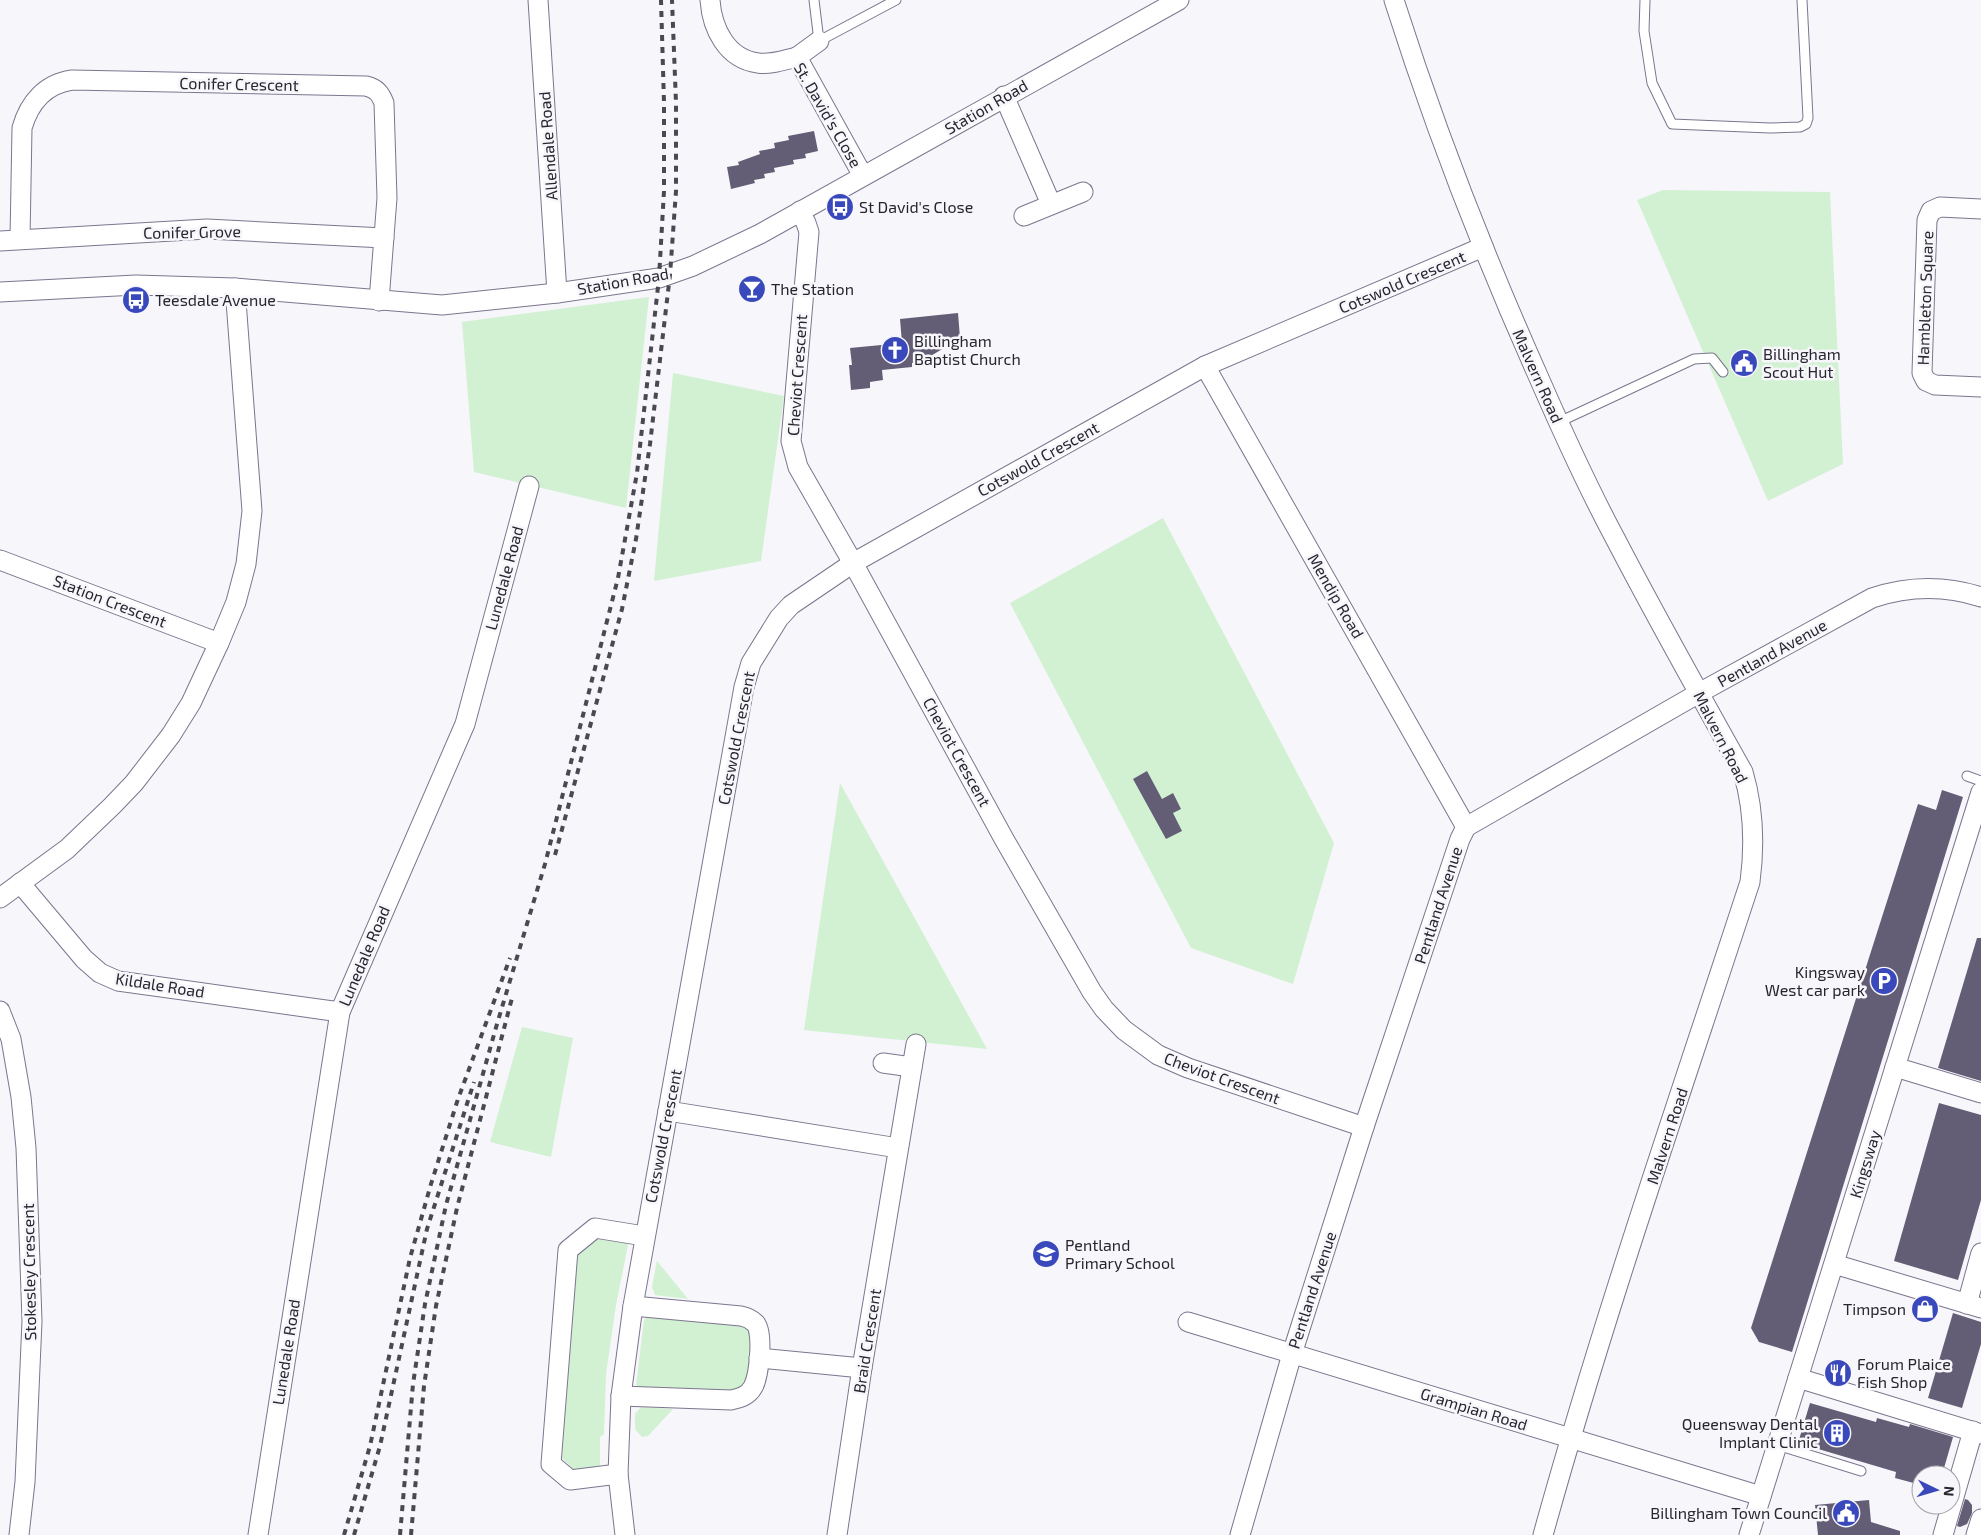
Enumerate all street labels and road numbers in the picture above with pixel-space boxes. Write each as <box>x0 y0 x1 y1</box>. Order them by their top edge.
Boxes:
street label: St. David's Close <box>791 59 866 171</box>
street label: Conifer Crescent <box>179 73 299 94</box>
street label: Station Road <box>941 75 1031 138</box>
street label: Allendale Road <box>534 91 561 201</box>
street label: Conifer Grove <box>143 221 241 242</box>
street label: Hambleton Square <box>1913 230 1936 366</box>
street label: Cotswold Crescent <box>1336 246 1468 317</box>
street label: Station Road <box>576 263 670 298</box>
street label: Cheviot Crescent <box>783 314 810 436</box>
street label: Malvern Road <box>1509 326 1568 425</box>
street label: Cotswold Crescent <box>974 417 1102 500</box>
street label: Lunedale Road <box>480 524 527 632</box>
street label: Mendip Road <box>1305 550 1368 642</box>
street label: Station Crescent <box>51 570 169 631</box>
street label: Pentland Avenue <box>1714 615 1830 690</box>
street label: Cotswold Crescent <box>713 669 758 806</box>
street label: Malvern Road <box>1690 688 1753 786</box>
street label: Cheviot Crescent <box>920 694 995 810</box>
street label: Pentland Avenue <box>1410 844 1465 966</box>
street label: Lunedale Road <box>334 903 393 1009</box>
street label: Kildale Road <box>114 968 206 1001</box>
street label: Cheviot Crescent <box>1162 1048 1283 1107</box>
street label: Cotswold Crescent <box>640 1067 685 1204</box>
street label: Malvern Road <box>1642 1085 1691 1186</box>
street label: Kingsway <box>1845 1127 1884 1200</box>
street label: Stokesley Crescent <box>18 1203 39 1341</box>
street label: Pentland Avenue <box>1284 1229 1339 1351</box>
street label: Braid Crescent <box>849 1287 884 1395</box>
street label: Lunedale Road <box>268 1298 303 1406</box>
street label: Grampian Road <box>1418 1383 1530 1434</box>

